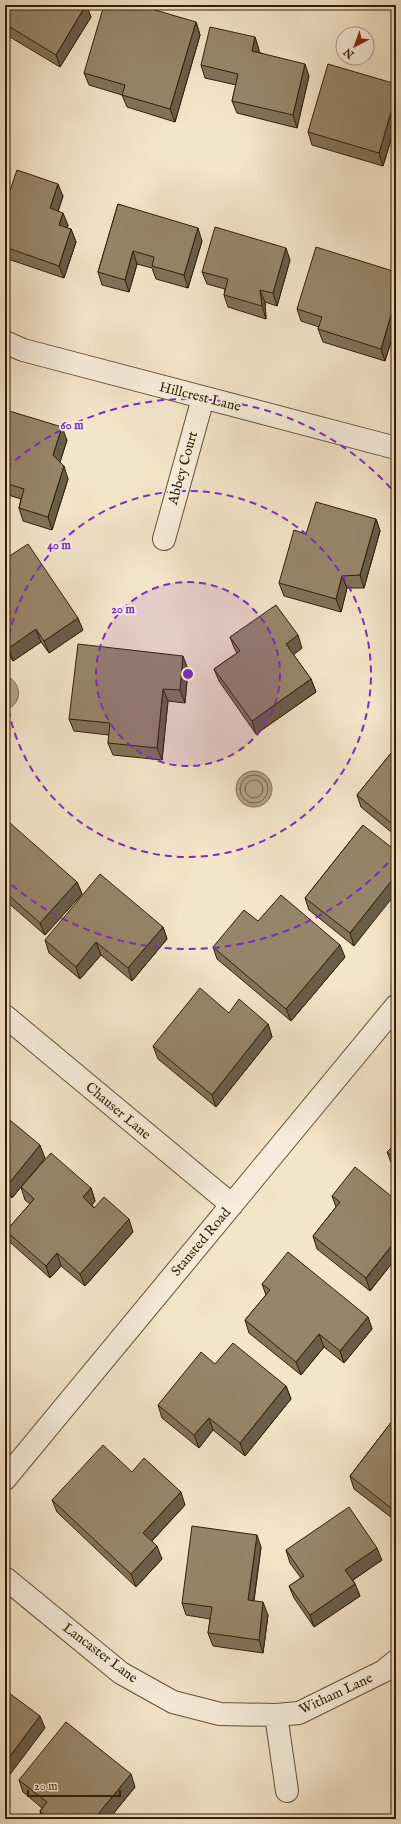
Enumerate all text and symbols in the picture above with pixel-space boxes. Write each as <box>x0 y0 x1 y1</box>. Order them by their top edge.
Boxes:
north arrow <box>335 26 375 66</box>
text: N <box>341 44 358 62</box>
street label: Hillcrest Lane <box>157 378 243 416</box>
text: 60 m <box>61 418 84 433</box>
street label: Abbey Court <box>164 429 202 508</box>
text: 40 m <box>47 538 72 553</box>
text: 20 m <box>111 602 135 617</box>
centre of rings <box>181 667 195 681</box>
street label: Chauser Lane <box>81 1078 155 1144</box>
street label: Stansted Road <box>167 1204 235 1280</box>
street label: Lancaster Lane <box>59 1619 142 1688</box>
street label: Witham Lane <box>296 1669 376 1719</box>
scale bar <box>28 1772 120 1798</box>
text: 20 m <box>34 1779 57 1794</box>

